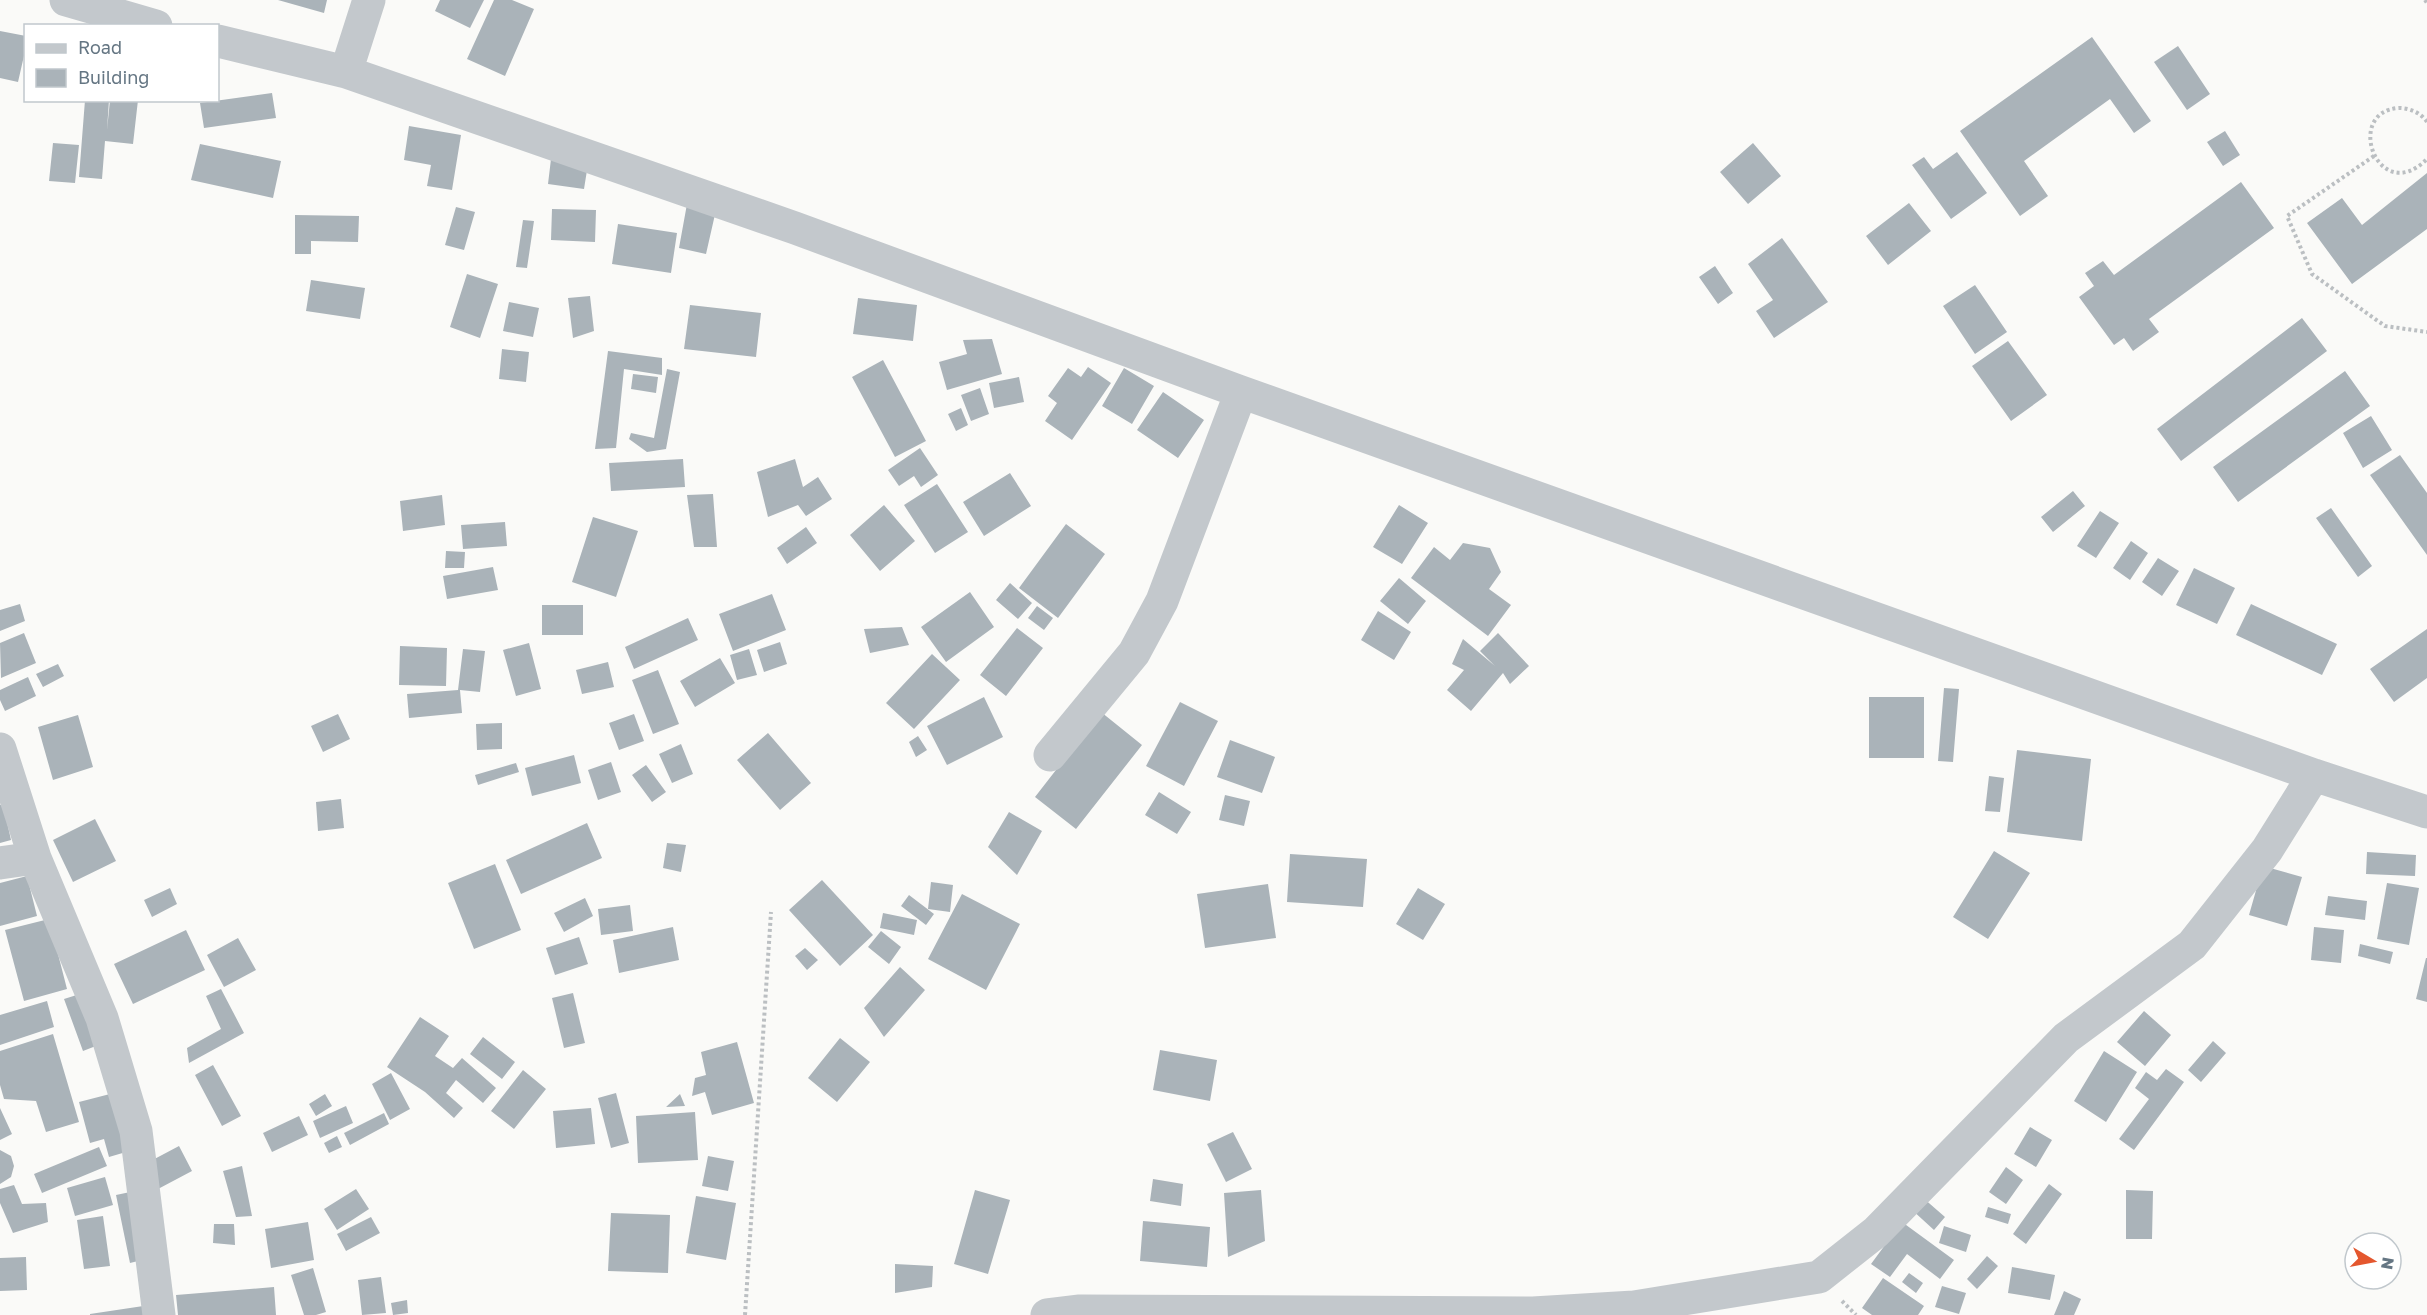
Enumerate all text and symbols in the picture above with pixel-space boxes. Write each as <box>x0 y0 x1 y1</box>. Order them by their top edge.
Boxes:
legend <box>24 24 219 102</box>
text: Road <box>78 36 122 58</box>
text: Building <box>78 66 149 88</box>
north arrow <box>2343 1231 2403 1291</box>
text: N <box>2377 1256 2399 1271</box>

